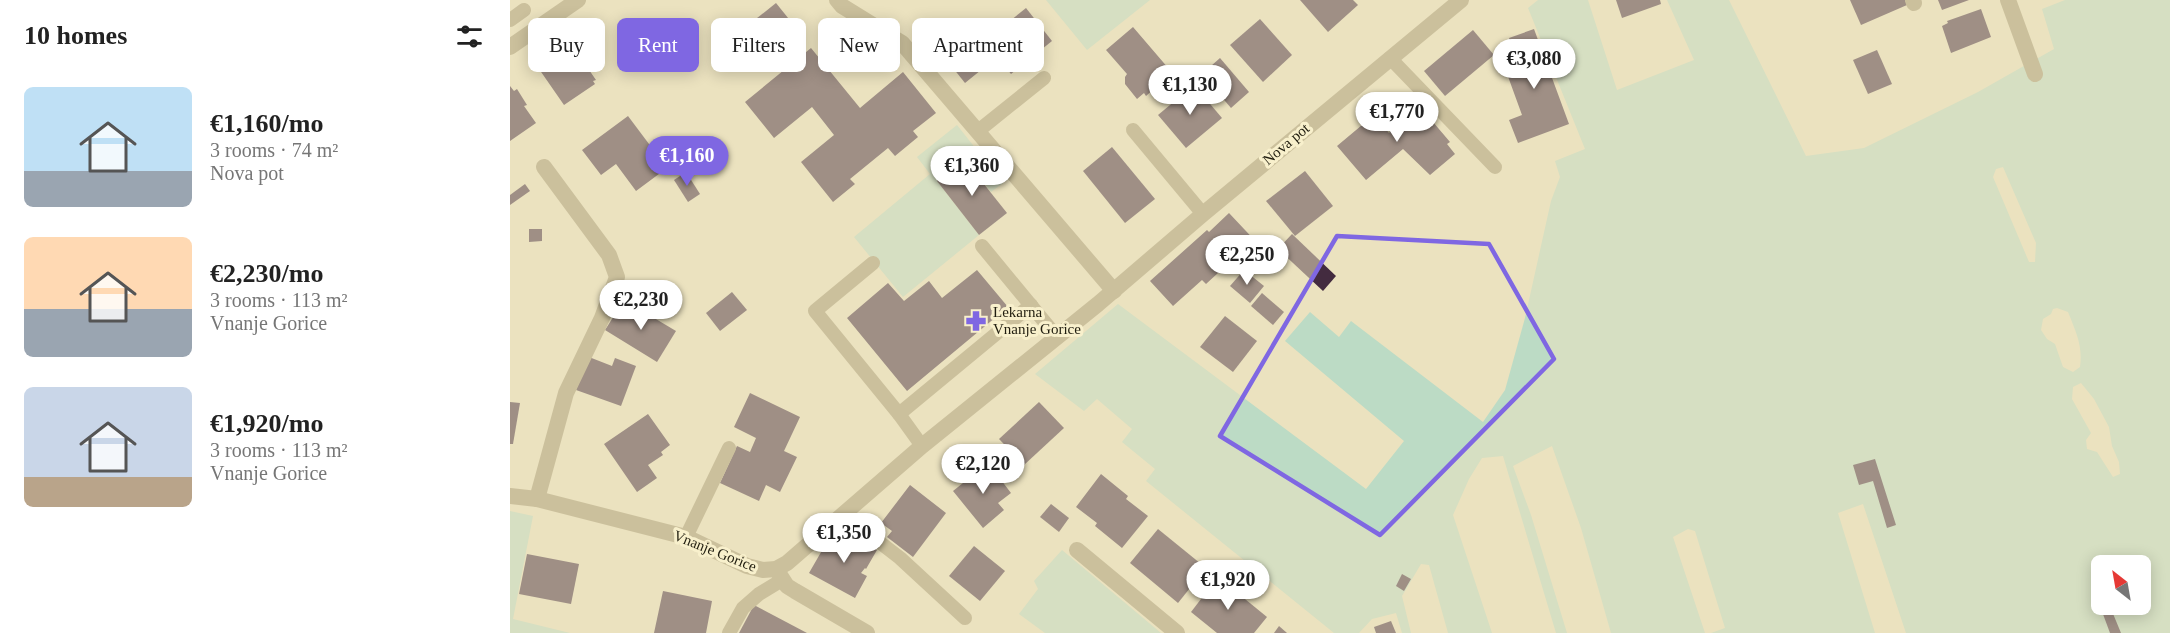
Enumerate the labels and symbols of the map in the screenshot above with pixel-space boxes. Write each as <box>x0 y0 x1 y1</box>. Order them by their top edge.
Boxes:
pin: €3,080 <box>1485 39 1583 90</box>
pin: €1,130 <box>1141 65 1239 116</box>
pin: €1,770 <box>1348 92 1446 143</box>
street label: Nova pot <box>1260 120 1313 168</box>
pin: €1,160 <box>638 136 736 187</box>
pin: €1,360 <box>923 146 1021 197</box>
pin: €2,250 <box>1198 235 1296 286</box>
pin: €2,230 <box>592 280 690 331</box>
place label: Lekarna Vnanje Gorice <box>993 304 1081 337</box>
pharmacy icon: Lekarna Vnanje Gorice <box>964 309 988 333</box>
pin: €2,120 <box>934 444 1032 495</box>
pin: €1,350 <box>795 513 893 564</box>
street label: Vnanje Gorice <box>671 527 759 575</box>
north arrow <box>2091 555 2151 615</box>
pin: €1,920 <box>1179 560 1277 611</box>

